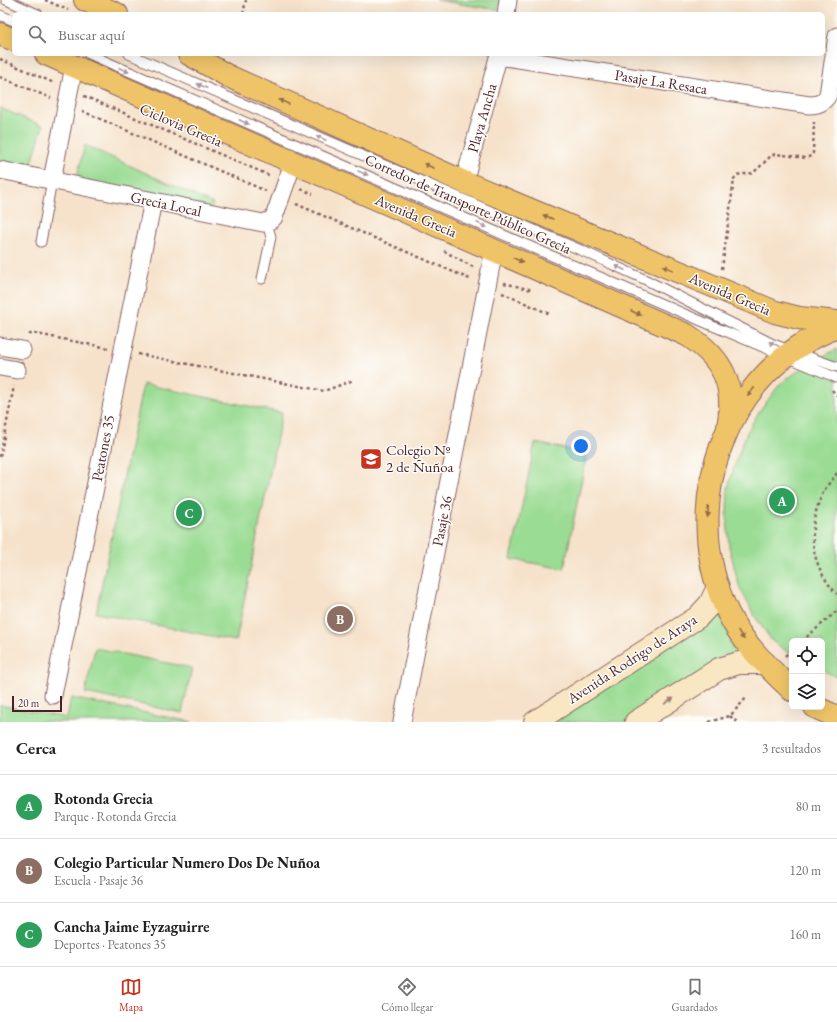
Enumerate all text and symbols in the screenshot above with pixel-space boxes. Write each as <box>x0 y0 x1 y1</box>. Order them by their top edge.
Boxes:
search box <box>12 12 825 56</box>
icon: search <box>26 23 48 45</box>
text: Buscar aquí <box>58 25 125 44</box>
street label: Pasaje La Resaca <box>613 65 709 98</box>
one-way arrow <box>119 67 131 73</box>
street label: Playa Ancha <box>463 81 500 155</box>
one-way arrow <box>196 82 208 89</box>
one-way arrow <box>278 98 290 104</box>
street label: Ciclovia Grecia <box>137 99 225 150</box>
one-way arrow <box>238 119 249 125</box>
one-way arrow <box>315 134 327 140</box>
street label: Corredor de Transporte Público Grecia <box>362 149 574 258</box>
one-way arrow <box>423 163 434 169</box>
one-way arrow <box>357 171 369 177</box>
street label: Grecia Local <box>129 187 204 220</box>
street label: Avenida Grecia <box>372 189 460 241</box>
one-way arrow <box>543 214 554 220</box>
one-way arrow <box>477 222 488 228</box>
one-way arrow <box>512 258 524 264</box>
one-way arrow <box>661 264 673 270</box>
one-way arrow <box>614 265 625 271</box>
street label: Avenida Grecia <box>686 267 774 319</box>
one-way arrow <box>631 310 642 316</box>
one-way arrow <box>768 341 780 348</box>
one-way arrow <box>747 386 755 397</box>
street label: Peatones 35 <box>87 413 118 483</box>
your location <box>571 436 591 456</box>
place label: Colegio Nº 2 de Ñuñoa <box>386 440 453 476</box>
school or university icon: Colegio Nº 2 de Ñuñoa <box>358 446 384 472</box>
pin: A <box>769 486 795 516</box>
street label: Pasaje 36 <box>427 494 456 548</box>
pin: C <box>176 498 202 528</box>
one-way arrow <box>705 506 712 518</box>
pin: B <box>327 604 353 634</box>
street label: Avenida Rodrigo de Araya <box>562 610 700 708</box>
one-way arrow <box>738 630 745 641</box>
map controls <box>789 638 825 710</box>
button: locate <box>789 638 825 674</box>
button: layers <box>789 674 825 710</box>
scale bar <box>12 694 62 713</box>
text: 20 m <box>18 696 39 710</box>
one-way arrow <box>664 697 674 705</box>
text: Cerca <box>16 737 56 759</box>
text: 3 resultados <box>762 740 821 757</box>
text: Rotonda Grecia <box>54 789 153 808</box>
text: A <box>24 798 34 815</box>
text: 80 m <box>796 798 821 815</box>
text: Parque · Rotonda Grecia <box>54 808 176 825</box>
text: Colegio Particular Numero Dos De Nuñoa <box>54 853 320 872</box>
text: B <box>25 862 33 879</box>
text: 120 m <box>790 862 821 879</box>
text: Escuela · Pasaje 36 <box>54 872 143 889</box>
text: Cancha Jaime Eyzaguirre <box>54 917 209 936</box>
text: C <box>24 926 34 943</box>
text: 160 m <box>790 926 821 943</box>
text: Deportes · Peatones 35 <box>54 936 166 953</box>
tab: Mapa <box>119 976 143 1014</box>
tab: Cómo llegar <box>381 976 433 1014</box>
tab: Guardados <box>671 976 718 1014</box>

